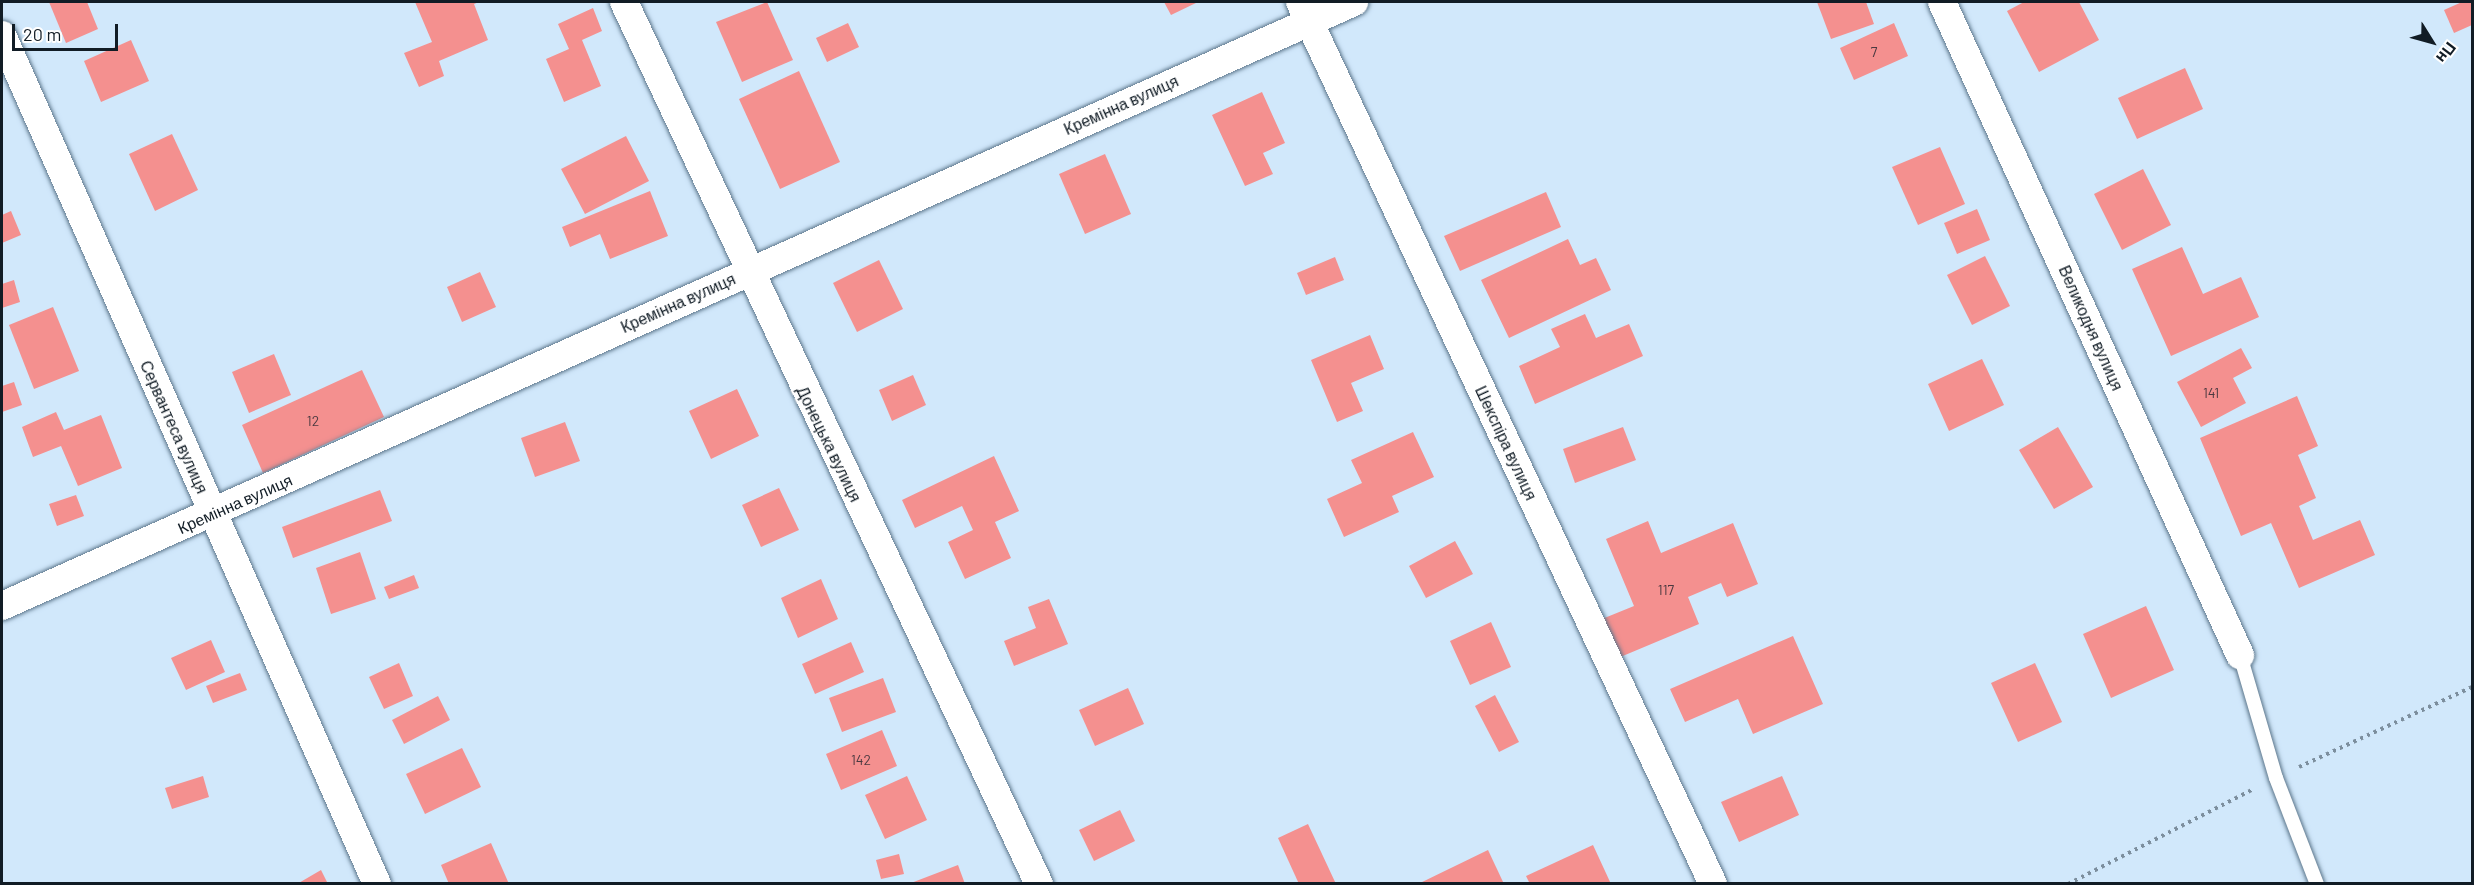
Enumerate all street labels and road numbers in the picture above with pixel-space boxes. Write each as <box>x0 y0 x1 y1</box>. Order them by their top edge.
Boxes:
street label: Кремінна вулиця <box>1061 71 1181 139</box>
street label: Великодня вулиця <box>2055 262 2127 394</box>
street label: Кремінна вулиця <box>618 269 738 337</box>
street label: Сервантеса вулиця <box>136 358 212 496</box>
street label: Донецька вулиця <box>793 383 865 505</box>
street label: Шекспіра вулиця <box>1471 383 1541 503</box>
street label: Кремінна вулиця <box>175 470 295 538</box>

